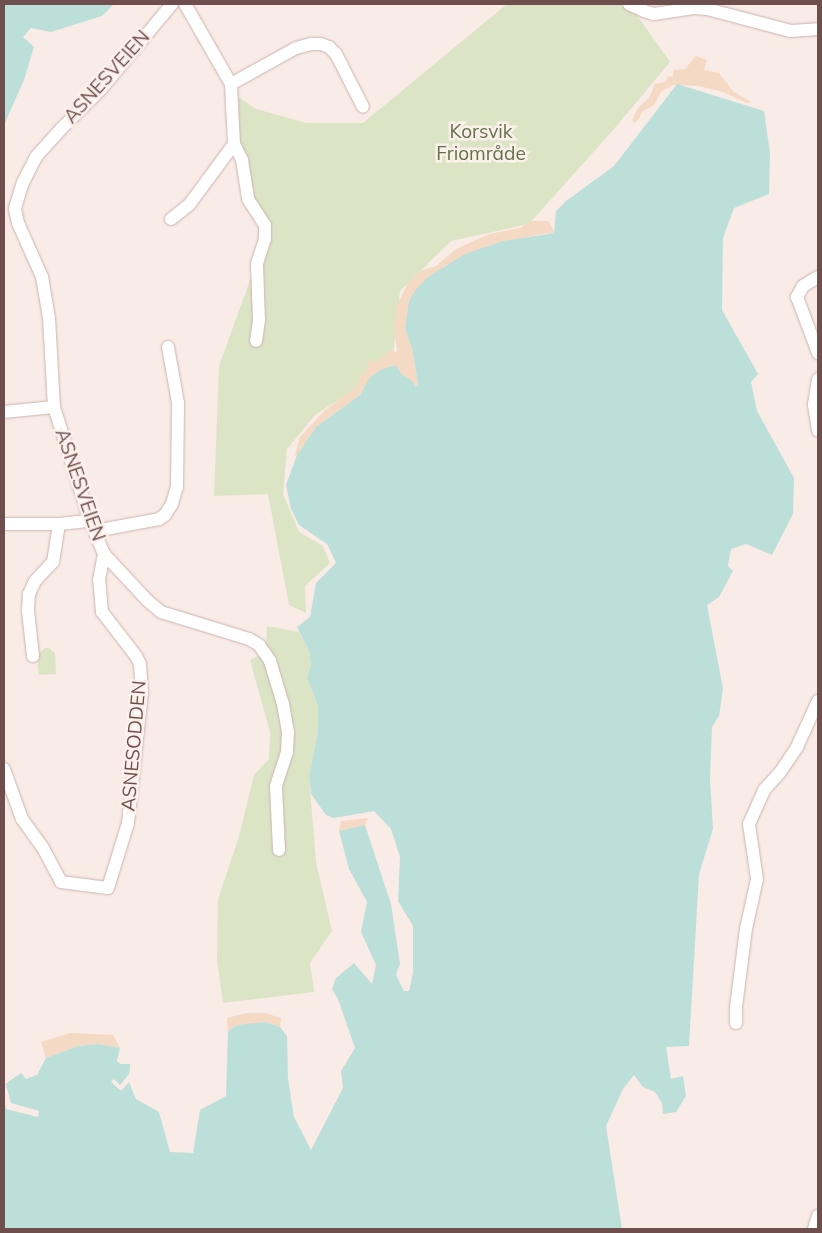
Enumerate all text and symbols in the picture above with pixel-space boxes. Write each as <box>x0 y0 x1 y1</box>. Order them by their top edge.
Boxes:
street label: ASNESVEIEN <box>59 26 155 128</box>
park label: Korsvik Friområde <box>436 121 526 165</box>
street label: ASNESVEIEN <box>50 426 110 544</box>
street label: ASNESODDEN <box>117 680 151 812</box>

